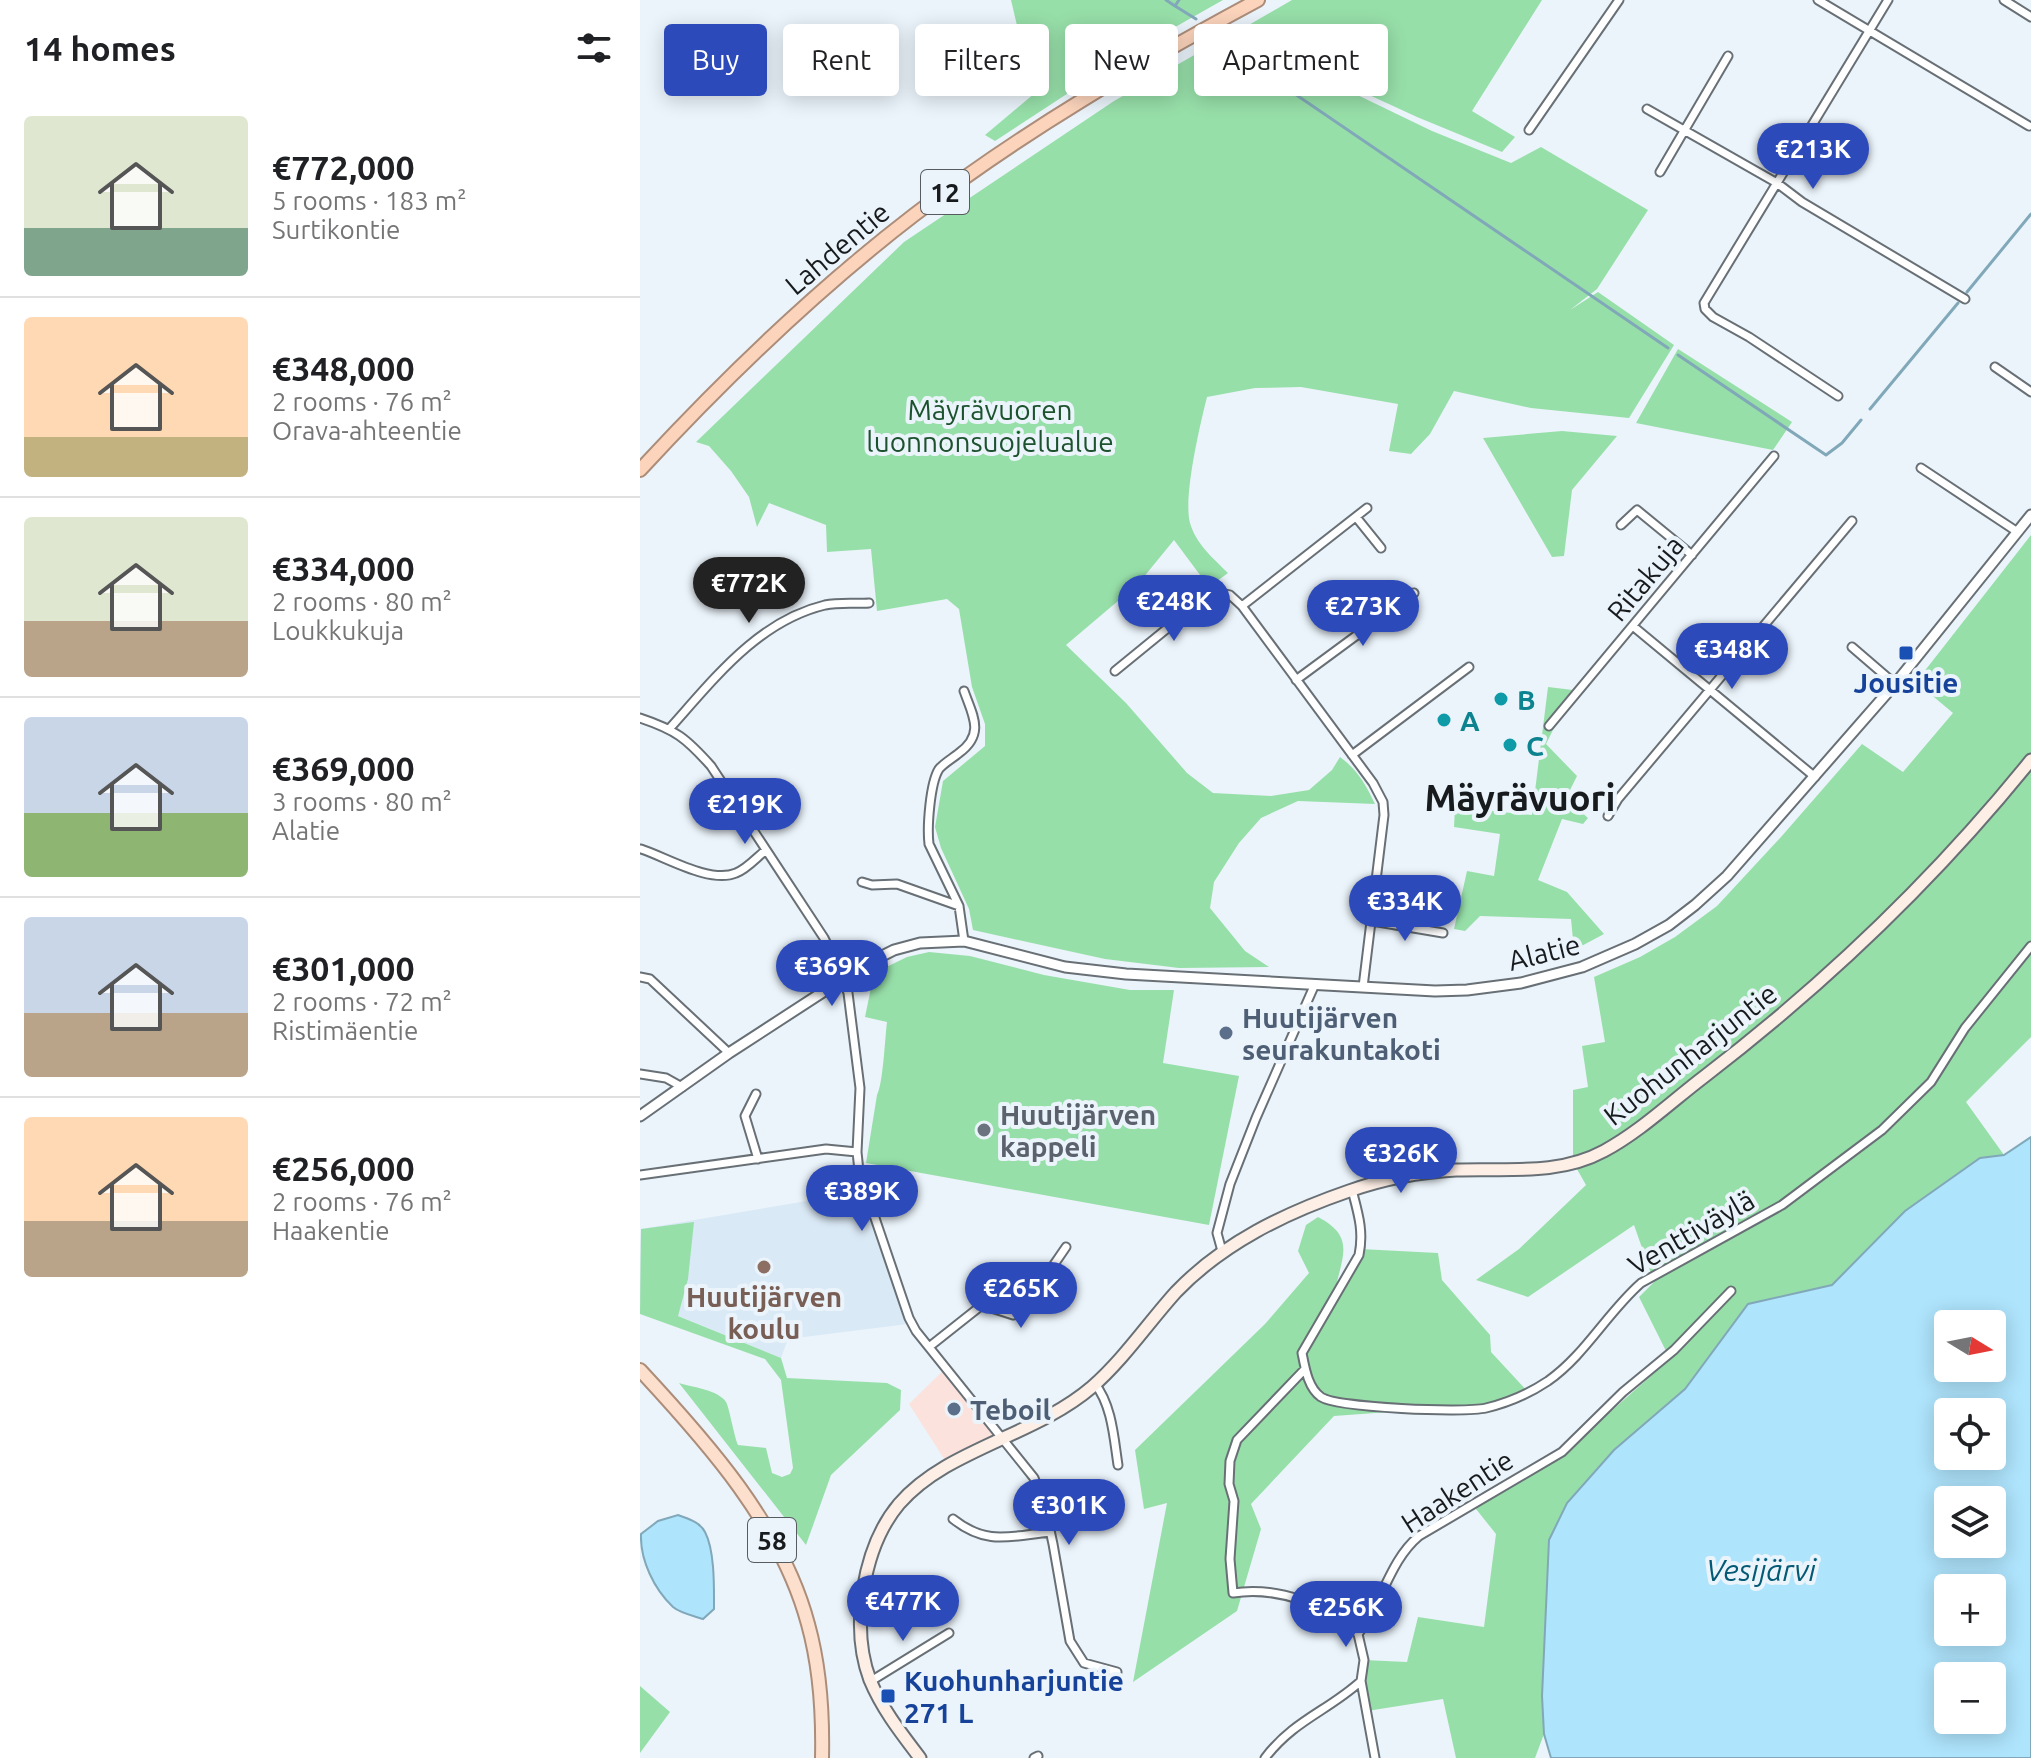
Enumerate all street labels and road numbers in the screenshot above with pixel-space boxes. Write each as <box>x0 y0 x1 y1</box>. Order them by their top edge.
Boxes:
road number: 12 <box>921 170 969 214</box>
street label: Lahdentie <box>779 196 895 300</box>
street label: Ritakuja <box>1601 529 1689 627</box>
street label: Alatie <box>1505 928 1583 976</box>
street label: Kuohunharjuntie <box>1598 977 1782 1131</box>
street label: Venttiväylä <box>1623 1184 1759 1280</box>
street label: Haakentie <box>1395 1444 1519 1538</box>
road number: 58 <box>748 1518 796 1562</box>

